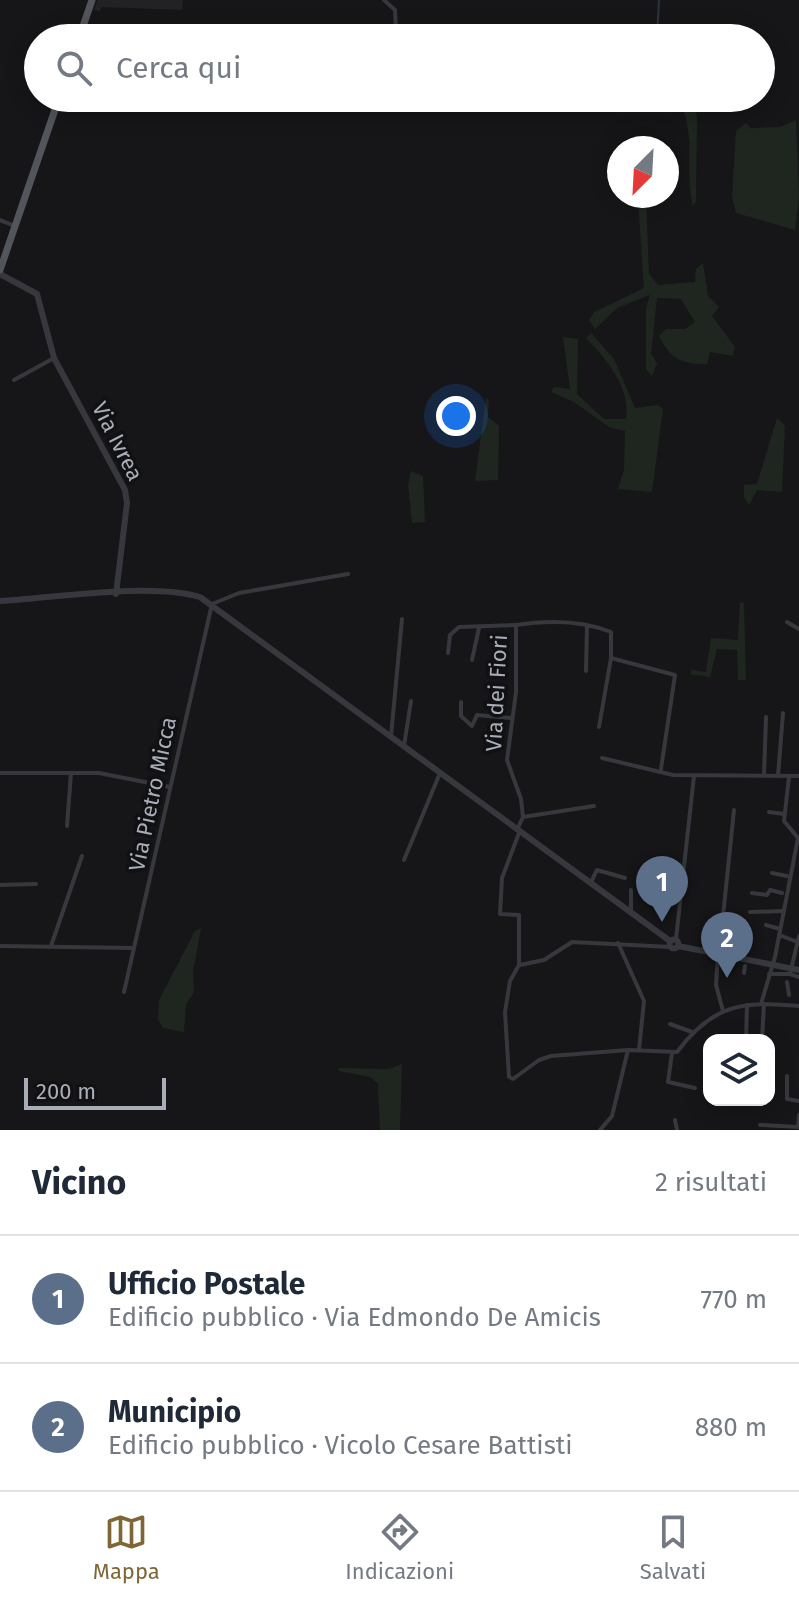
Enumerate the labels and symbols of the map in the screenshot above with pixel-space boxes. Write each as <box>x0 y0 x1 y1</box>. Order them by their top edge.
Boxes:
north arrow <box>607 136 679 208</box>
your location <box>436 396 476 436</box>
street label: Via Ivrea <box>86 397 149 485</box>
street label: Via dei Fiori <box>480 634 513 752</box>
street label: Via Pietro Micca <box>123 714 182 874</box>
pin: 1 <box>636 856 688 922</box>
pin: 2 <box>701 912 753 978</box>
scale bar <box>24 1074 166 1110</box>

